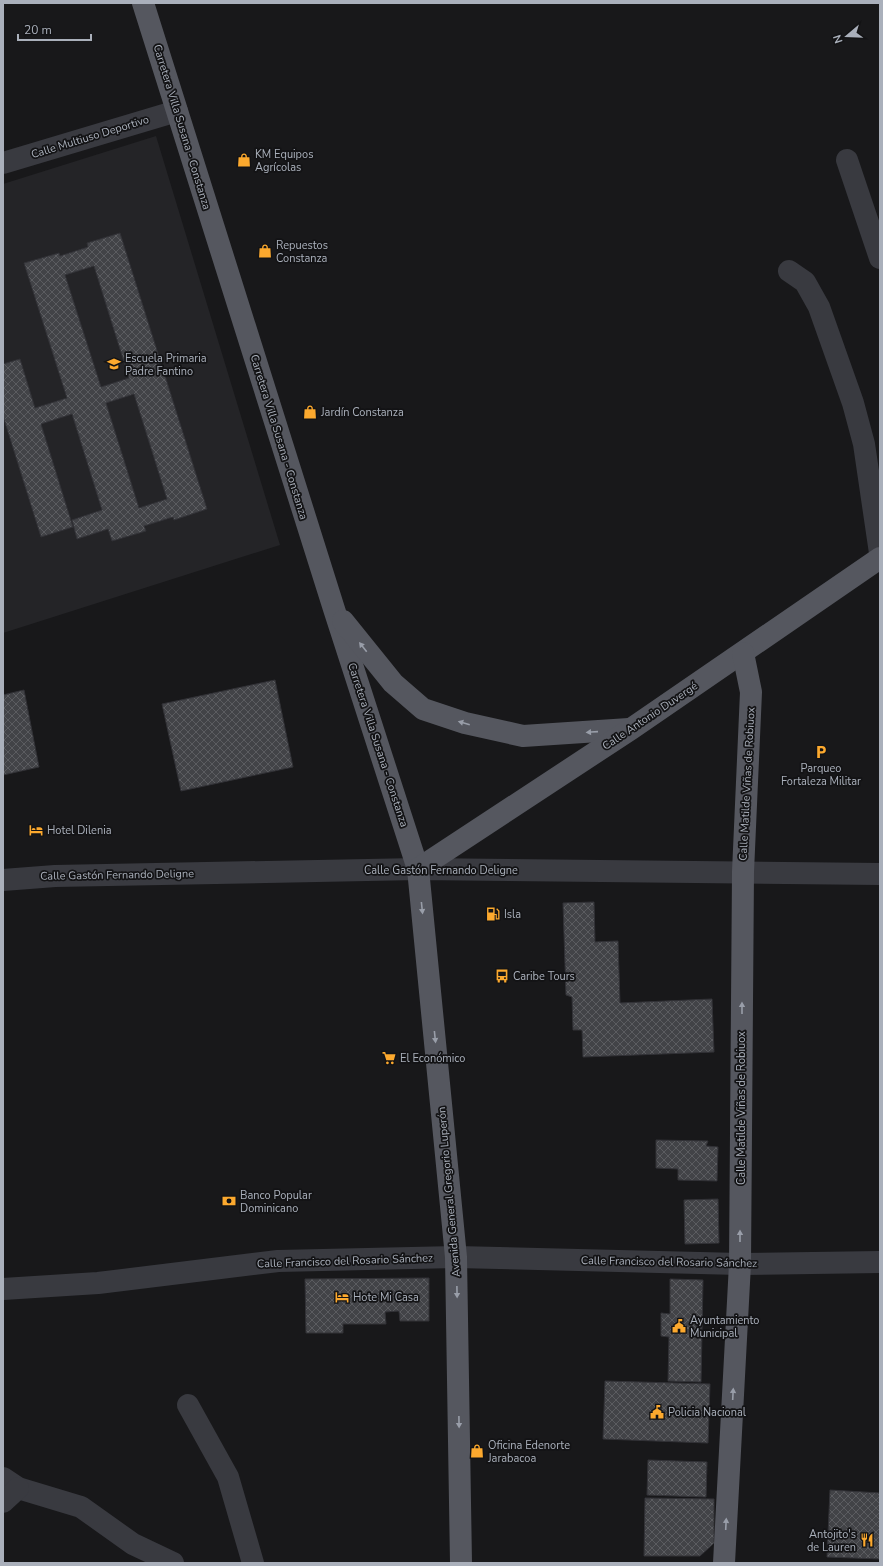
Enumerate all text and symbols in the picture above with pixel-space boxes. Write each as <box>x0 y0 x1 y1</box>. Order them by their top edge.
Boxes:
scale bar <box>18 16 91 42</box>
north arrow <box>827 16 867 56</box>
text: 20 m <box>24 22 52 38</box>
text: N <box>830 33 846 45</box>
street label: Carretera Villa Susana - Constanza <box>150 43 214 212</box>
street label: Calle Multiuso Deportivo <box>29 112 151 162</box>
place label: KM Equipos Agrícolas <box>255 147 313 175</box>
shop icon: KM Equipos Agrícolas <box>236 152 252 168</box>
place label: Repuestos Constanza <box>276 238 328 266</box>
shop icon: Repuestos Constanza <box>257 243 273 259</box>
place label: Escuela Primaria Padre Fantino <box>125 351 207 379</box>
street label: Carretera Villa Susana - Constanza <box>247 353 311 522</box>
school or university icon: Escuela Primaria Padre Fantino <box>106 356 122 372</box>
shop icon: Jardín Constanza <box>302 404 318 420</box>
place label: Jardín Constanza <box>320 405 404 420</box>
one-way arrow <box>359 641 368 652</box>
street label: Carretera Villa Susana - Constanza <box>344 661 412 829</box>
street label: Calle Antonio Duvergé <box>599 678 701 754</box>
street label: Calle Matilde Viñas de Robiuox <box>735 707 759 861</box>
one-way arrow <box>458 720 470 726</box>
one-way arrow <box>586 728 598 735</box>
parking icon: Parqueo Fortaleza Militar <box>813 744 829 760</box>
place label: Parqueo Fortaleza Militar <box>781 761 861 789</box>
hotel icon: Hotel Dilenia <box>28 822 44 838</box>
place label: Hotel Dilenia <box>47 823 112 838</box>
street label: Calle Gastón Fernando Deligne <box>364 863 518 878</box>
street label: Calle Gastón Fernando Deligne <box>40 866 194 884</box>
one-way arrow <box>419 902 425 914</box>
fuel station icon: Isla <box>485 906 501 922</box>
place label: Isla <box>504 907 521 922</box>
bus stop icon: Caribe Tours <box>494 968 510 984</box>
place label: Caribe Tours <box>513 969 575 984</box>
one-way arrow <box>739 1001 745 1014</box>
one-way arrow <box>431 1031 438 1043</box>
street label: Calle Matilde Viñas de Robiuox <box>734 1031 749 1185</box>
supermarket icon: El Económico <box>381 1050 397 1066</box>
place label: El Económico <box>400 1051 465 1066</box>
street label: Avenida General Gregorio Luperón <box>434 1106 464 1278</box>
place label: Banco Popular Dominicano <box>240 1188 312 1216</box>
bank icon: Banco Popular Dominicano <box>221 1193 237 1209</box>
one-way arrow <box>737 1229 743 1242</box>
street label: Calle Francisco del Rosario Sánchez <box>257 1250 433 1272</box>
street label: Calle Francisco del Rosario Sánchez <box>581 1253 757 1271</box>
one-way arrow <box>454 1286 460 1299</box>
hotel icon: Hote Mi Casa <box>334 1289 350 1305</box>
place label: Hote Mi Casa <box>353 1290 419 1305</box>
place label: Ayuntamiento Municipal <box>690 1313 759 1341</box>
public building icon: Ayuntamiento Municipal <box>671 1318 687 1334</box>
one-way arrow <box>730 1388 737 1400</box>
public building icon: Policia Nacional <box>649 1404 665 1420</box>
place label: Policia Nacional <box>668 1405 747 1420</box>
one-way arrow <box>456 1416 462 1429</box>
place label: Oficina Edenorte Jarabacoa <box>487 1438 570 1466</box>
shop icon: Oficina Edenorte Jarabacoa <box>469 1443 485 1459</box>
one-way arrow <box>723 1518 730 1530</box>
place label: Antojito's de Lauren <box>807 1527 856 1555</box>
restaurant icon: Antojito's de Lauren <box>859 1532 875 1548</box>

